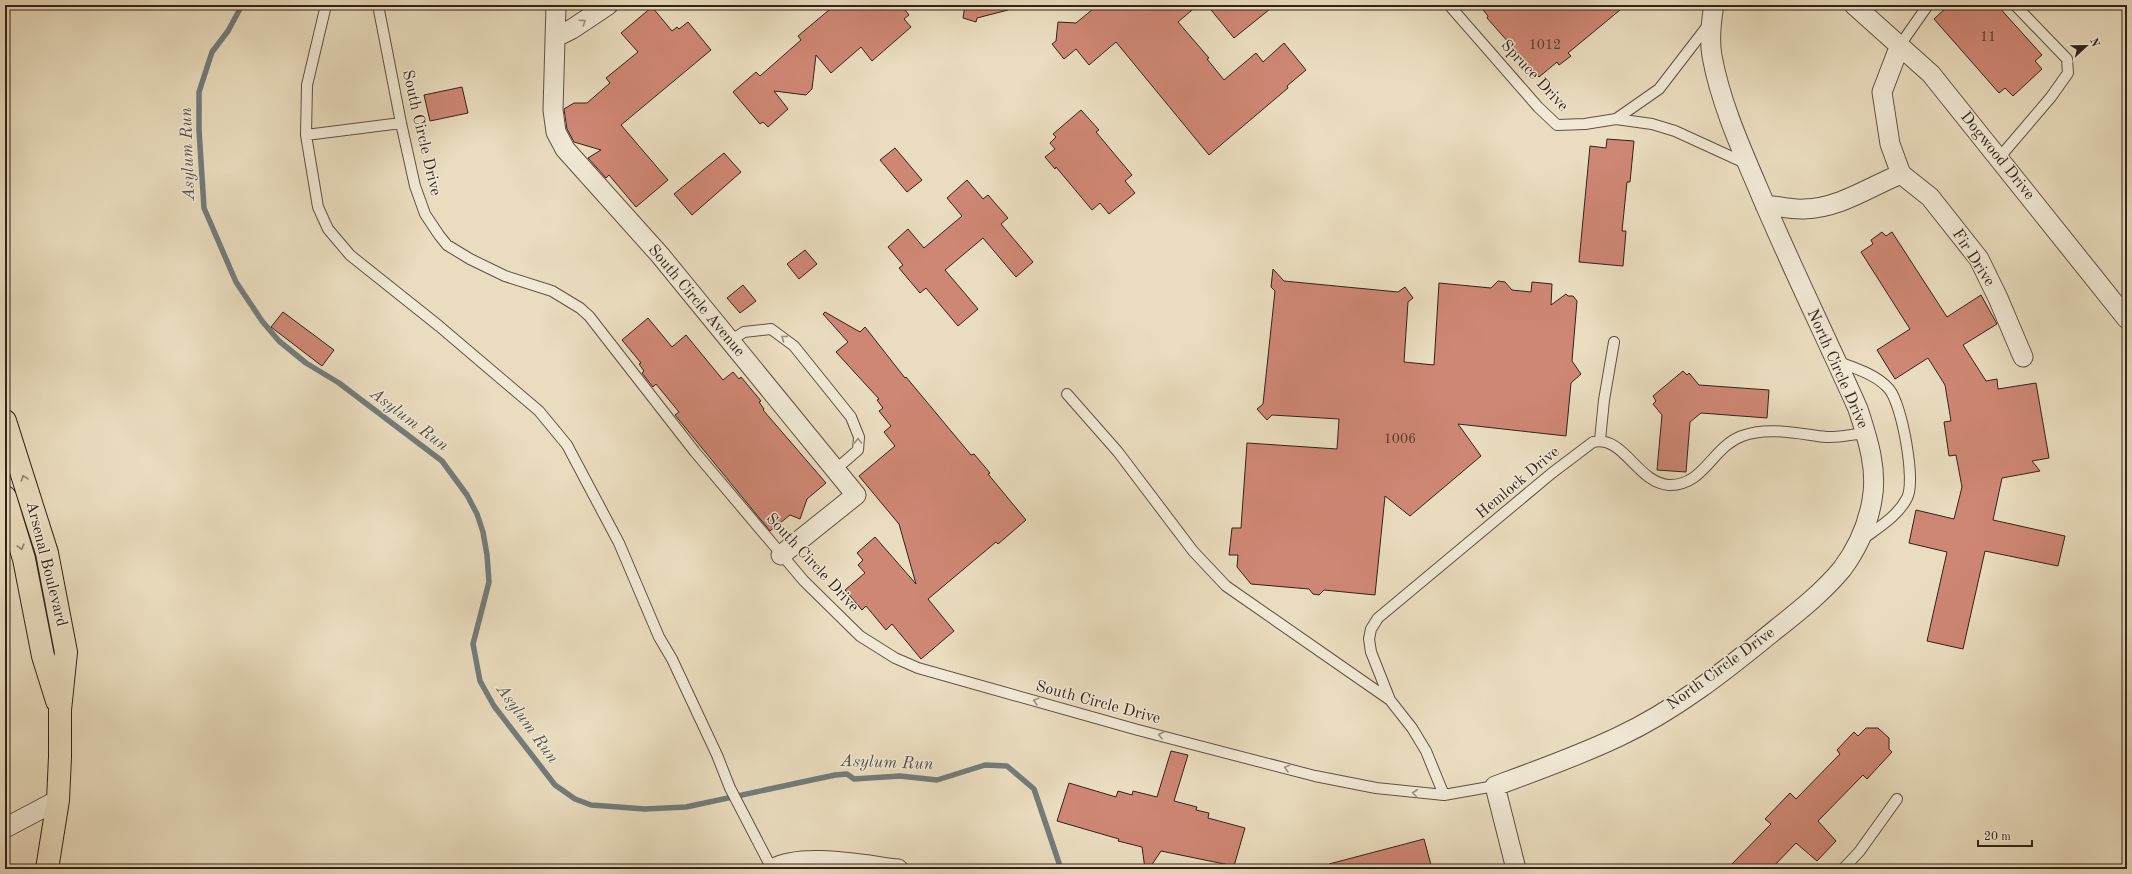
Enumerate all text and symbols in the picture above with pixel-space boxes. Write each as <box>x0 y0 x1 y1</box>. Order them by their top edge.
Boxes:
one-way arrow <box>579 19 586 27</box>
north arrow <box>2066 26 2106 66</box>
house number: 11 <box>1980 30 1996 44</box>
street label: Spruce Drive <box>1497 37 1571 115</box>
text: N <box>2087 37 2101 49</box>
house number: 1012 <box>1529 38 1561 52</box>
street label: South Circle Drive <box>399 69 443 197</box>
water label: Asylum Run <box>178 107 198 202</box>
street label: Dogwood Drive <box>1957 109 2037 203</box>
street label: Fir Drive <box>1949 227 1997 289</box>
street label: South Circle Avenue <box>645 242 747 360</box>
street label: North Circle Drive <box>1804 307 1870 431</box>
one-way arrow <box>781 336 788 343</box>
water label: Asylum Run <box>366 385 451 455</box>
house number: 1006 <box>1384 432 1416 446</box>
one-way arrow <box>854 438 862 444</box>
street label: Hemlock Drive <box>1473 444 1563 522</box>
one-way arrow <box>20 475 29 482</box>
street label: Arsenal Boulevard <box>23 500 69 628</box>
street label: South Circle Drive <box>762 511 862 615</box>
one-way arrow <box>16 544 24 550</box>
street label: North Circle Drive <box>1664 625 1778 713</box>
street label: South Circle Drive <box>1034 679 1162 727</box>
water label: Asylum Run <box>492 681 561 767</box>
one-way arrow <box>1033 697 1040 706</box>
one-way arrow <box>1158 732 1164 740</box>
water label: Asylum Run <box>839 753 934 773</box>
one-way arrow <box>1284 765 1290 773</box>
one-way arrow <box>1411 789 1418 798</box>
scale bar <box>1978 822 2032 848</box>
text: 20 m <box>1984 831 2011 843</box>

